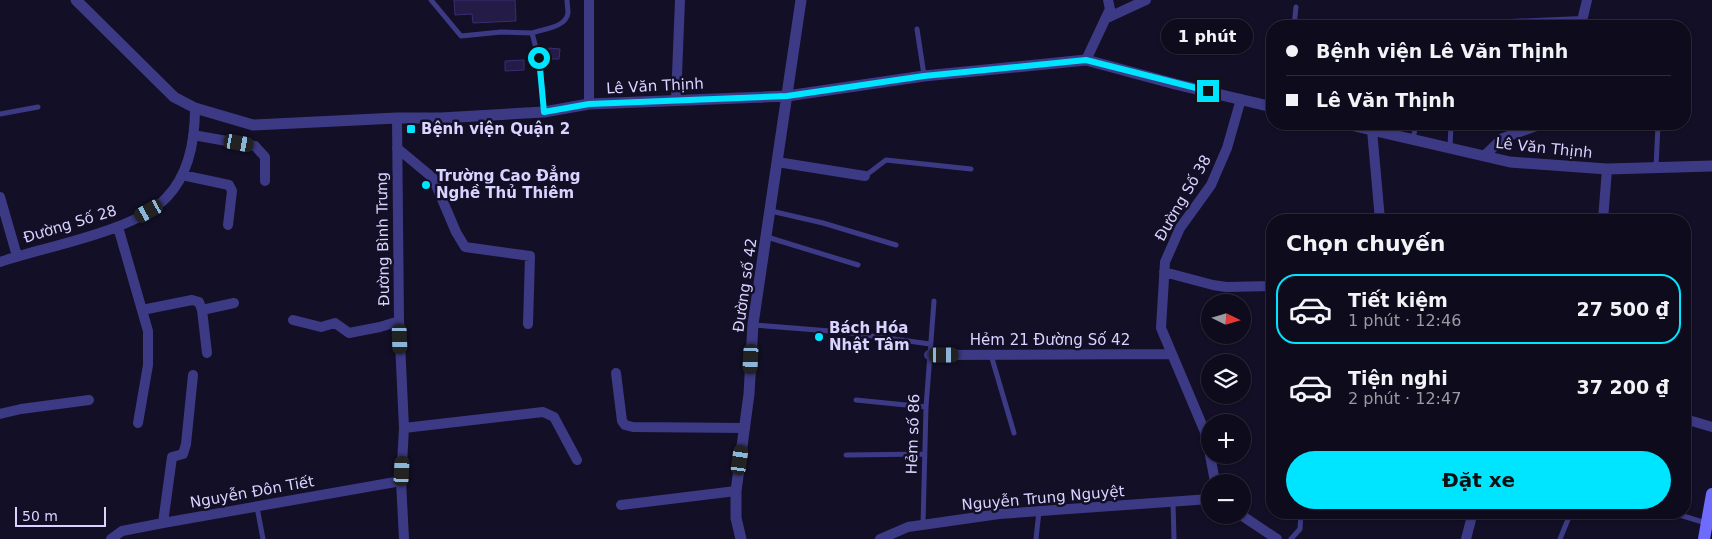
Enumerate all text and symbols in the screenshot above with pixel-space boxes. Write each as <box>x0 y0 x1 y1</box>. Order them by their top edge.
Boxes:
callout: 1 phút <box>1162 18 1254 54</box>
text: 1 phút <box>1178 27 1236 46</box>
text: Bệnh viện Lê Văn Thịnh <box>1316 40 1568 62</box>
route start <box>528 47 550 69</box>
street label: Lê Văn Thịnh <box>606 74 704 98</box>
route end <box>1197 80 1219 102</box>
text: Lê Văn Thịnh <box>1316 89 1455 111</box>
place label: Bệnh viện Quận 2 <box>421 120 570 138</box>
marker: Bệnh viện Quận 2 <box>405 123 417 135</box>
car <box>222 133 255 153</box>
street label: Lê Văn Thịnh <box>1494 134 1594 162</box>
street label: Đường Số 38 <box>1151 152 1215 244</box>
place label: Trường Cao Đẳng Nghề Thủ Thiêm <box>436 165 580 202</box>
street label: Đường Bình Trưng <box>373 172 393 306</box>
marker: Trường Cao Đẳng Nghề Thủ Thiêm <box>420 179 432 191</box>
car <box>132 197 165 225</box>
street label: Đường Số 28 <box>21 201 119 247</box>
text: Chọn chuyến <box>1286 231 1446 256</box>
street label: Đường số 42 <box>729 237 761 333</box>
icon: car <box>1288 287 1333 332</box>
text: Tiết kiệm <box>1348 289 1448 311</box>
north arrow <box>1201 294 1251 344</box>
map controls <box>1201 294 1251 524</box>
text: 27 500 ₫ <box>1576 298 1669 320</box>
text: 1 phút · 12:46 <box>1348 311 1461 330</box>
place label: Bách Hóa Nhật Tâm <box>829 319 910 354</box>
car <box>391 324 408 354</box>
marker: Bách Hóa Nhật Tâm <box>813 331 825 343</box>
street label: Hẻm 21 Đường Số 42 <box>970 331 1130 349</box>
car <box>742 344 759 374</box>
car <box>929 348 959 363</box>
button: layers <box>1201 354 1251 404</box>
icon: car <box>1288 365 1333 410</box>
text: Tiện nghi <box>1348 367 1448 389</box>
text: 37 200 ₫ <box>1576 376 1669 398</box>
text: 2 phút · 12:47 <box>1348 389 1461 408</box>
street label: Hẻm số 86 <box>903 393 923 475</box>
button: + <box>1201 414 1251 464</box>
car <box>730 444 749 476</box>
button: Đặt xe <box>1286 451 1671 509</box>
car <box>393 456 410 486</box>
street label: Nguyễn Đôn Tiết <box>189 472 316 512</box>
button: − <box>1201 474 1251 524</box>
street label: Nguyễn Trung Nguyệt <box>961 482 1125 514</box>
scale bar <box>15 504 106 527</box>
text: 50 m <box>22 508 58 524</box>

